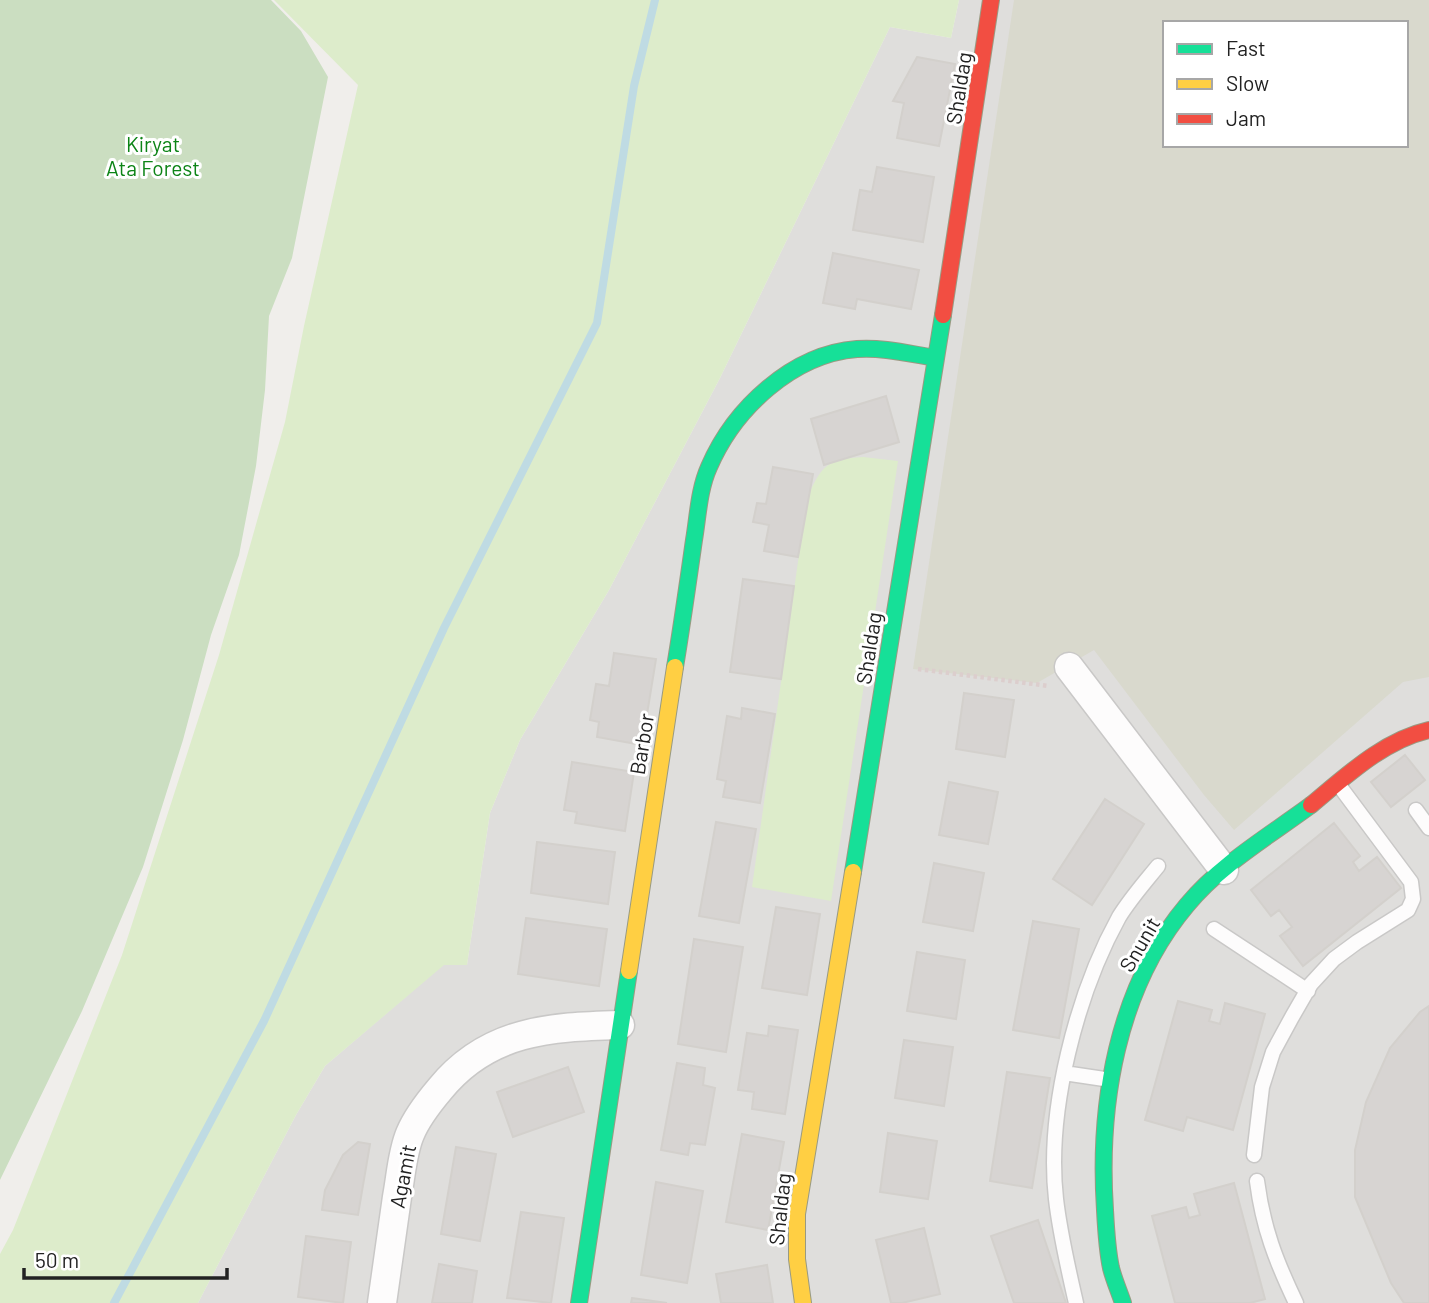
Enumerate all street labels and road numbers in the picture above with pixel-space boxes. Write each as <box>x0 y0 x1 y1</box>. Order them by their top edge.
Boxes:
street label: Shaldag <box>940 50 976 126</box>
street label: Shaldag <box>850 610 886 686</box>
street label: Barbor <box>624 711 658 776</box>
street label: Snunit <box>1113 912 1165 976</box>
street label: Agamit <box>384 1142 420 1210</box>
street label: Shaldag <box>763 1172 795 1246</box>

